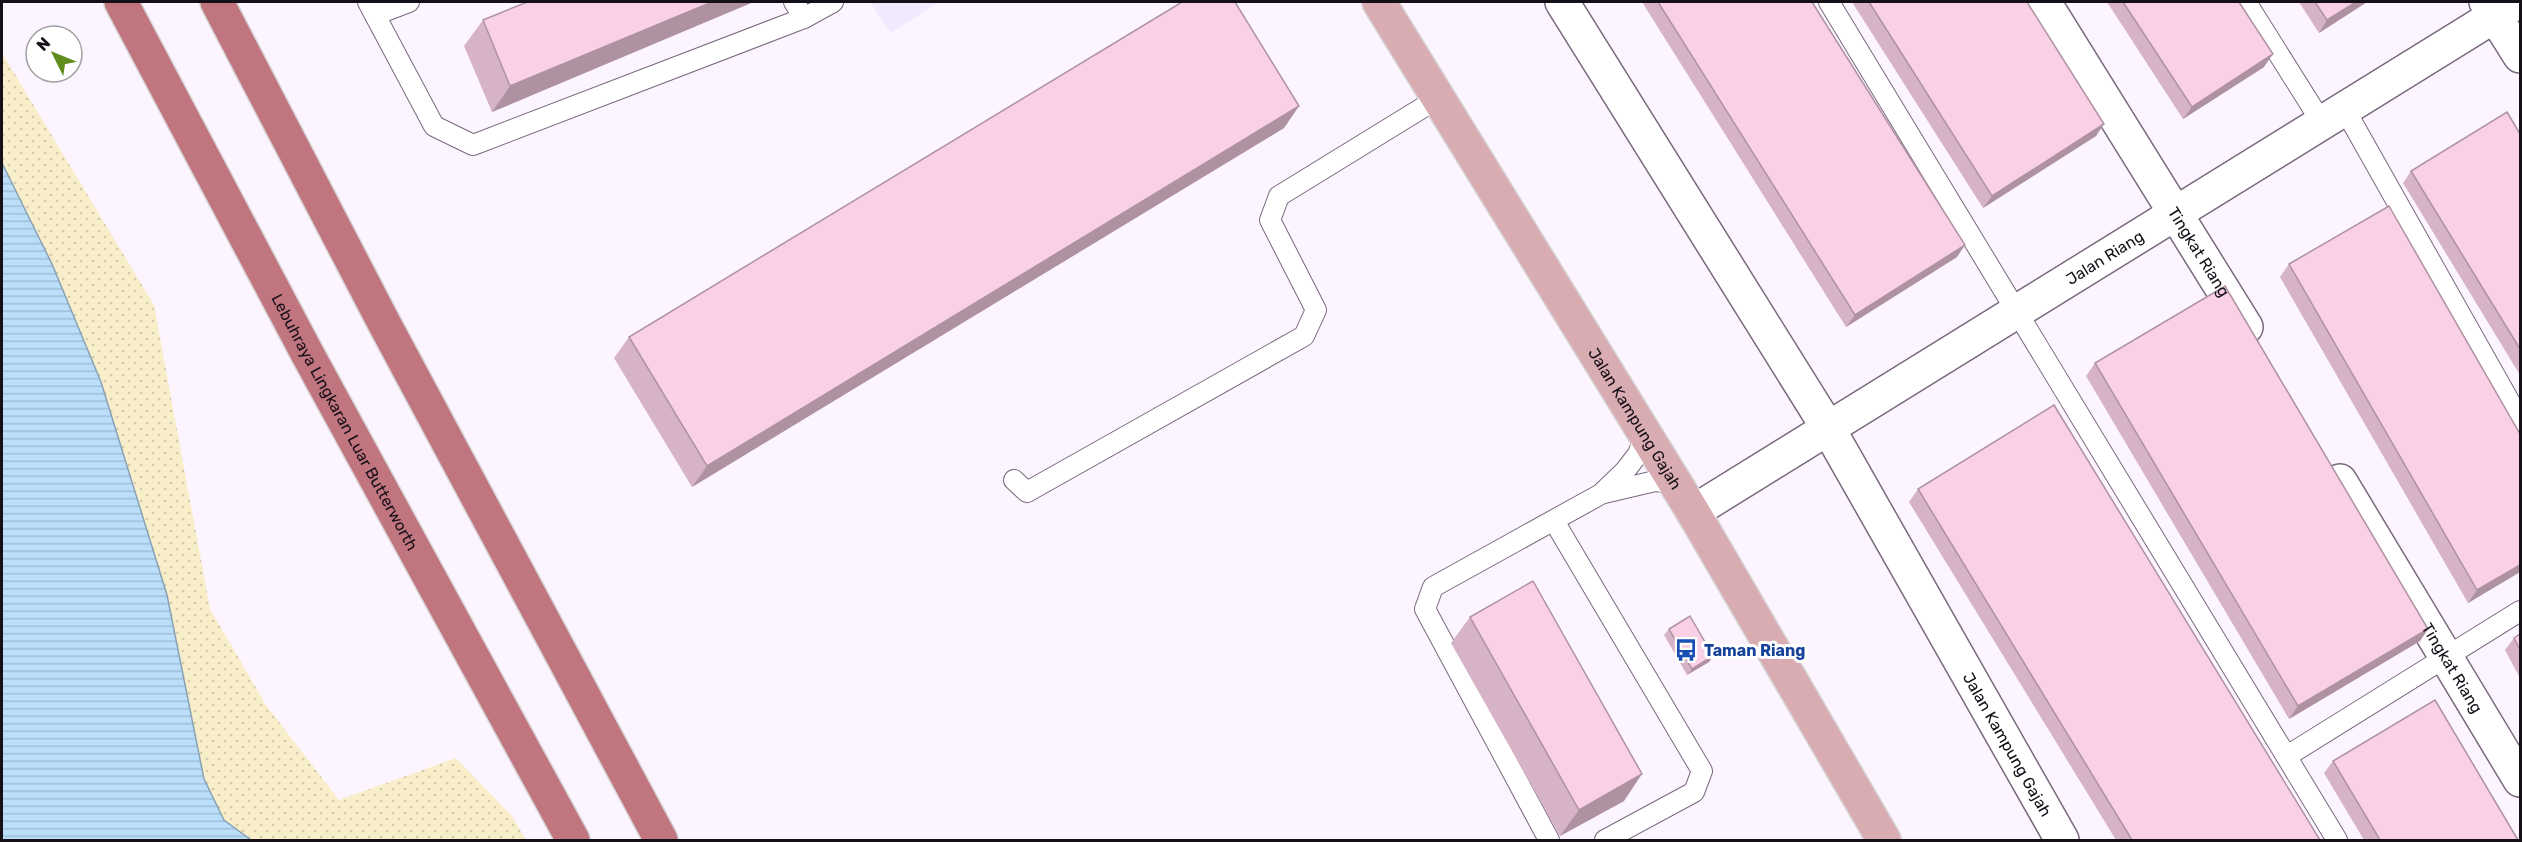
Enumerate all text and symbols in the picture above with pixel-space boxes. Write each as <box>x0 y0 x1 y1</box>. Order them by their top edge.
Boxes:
north arrow <box>24 24 84 84</box>
text: N <box>33 33 54 55</box>
street label: Tingkat Riang <box>2164 203 2234 300</box>
street label: Jalan Riang <box>2062 226 2147 288</box>
street label: Lebuhraya Lingkaran Luar Butterworth <box>268 291 422 553</box>
street label: Jalan Kampung Gajah <box>1585 344 1686 493</box>
street label: Tingkat Riang <box>2418 619 2487 716</box>
bus stop icon: Taman Riang <box>1673 637 1699 663</box>
place label: Taman Riang <box>1704 641 1805 660</box>
street label: Jalan Kampung Gajah <box>1959 669 2056 820</box>

